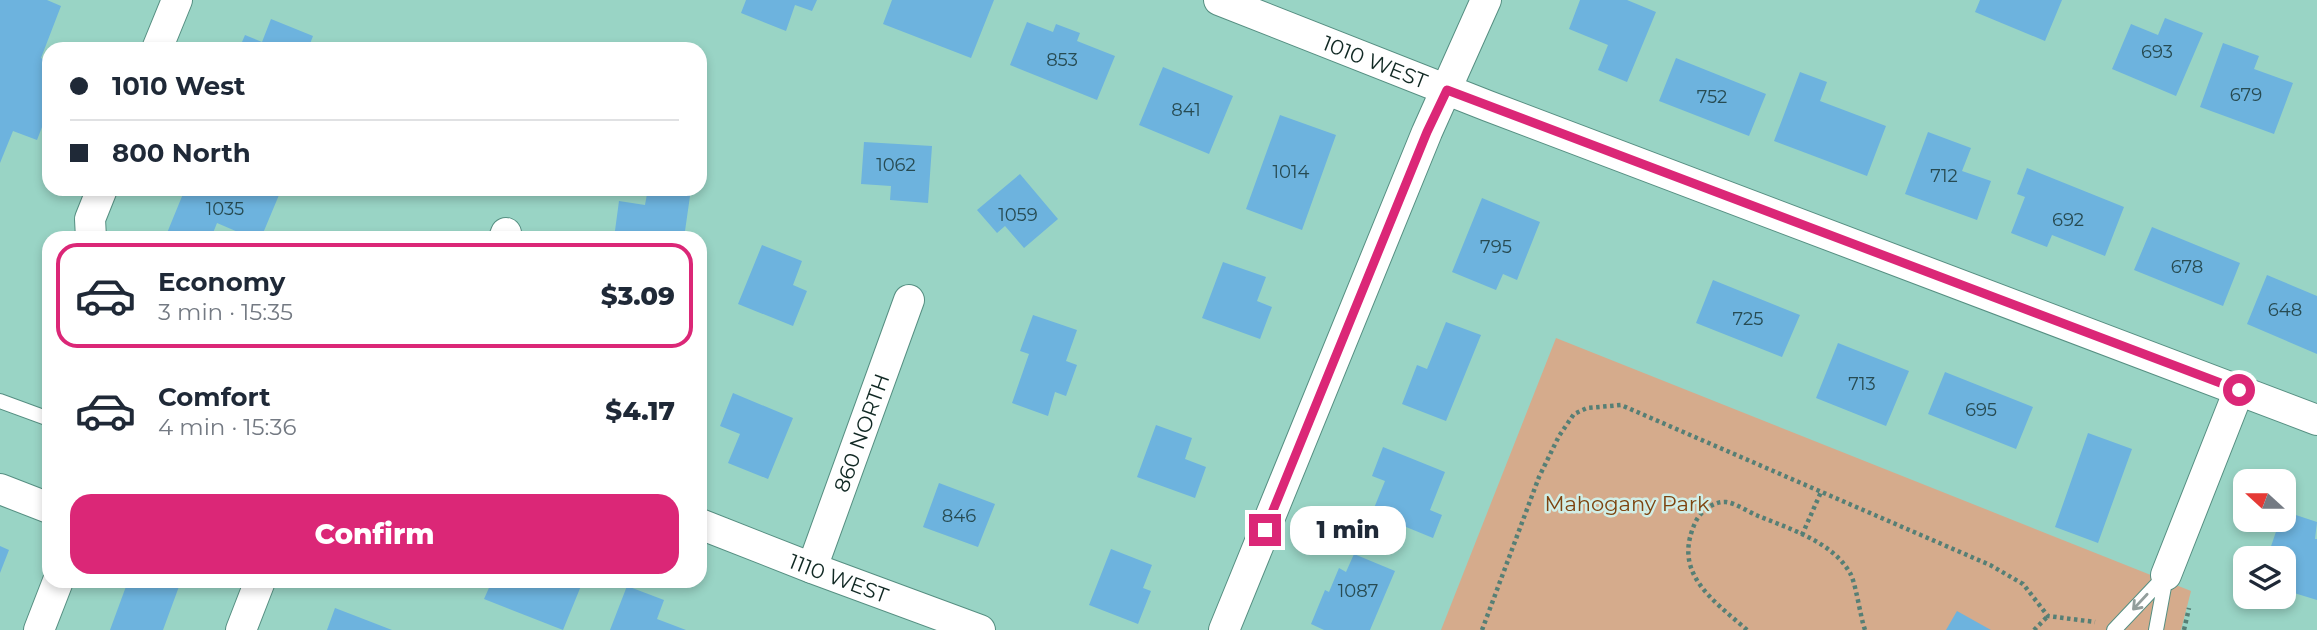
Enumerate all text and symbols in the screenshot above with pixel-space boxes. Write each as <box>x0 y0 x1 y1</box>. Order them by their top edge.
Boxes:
street label: 1010 WEST <box>1319 30 1431 93</box>
house number: 693 <box>2141 41 2173 63</box>
house number: 853 <box>1046 49 1078 71</box>
text: 1010 West <box>112 70 245 102</box>
house number: 679 <box>2230 84 2262 106</box>
house number: 752 <box>1697 86 1727 108</box>
house number: 841 <box>1171 99 1201 121</box>
text: 800 North <box>112 137 251 169</box>
house number: 1062 <box>876 154 916 176</box>
house number: 1014 <box>1273 161 1310 183</box>
house number: 712 <box>1930 165 1958 187</box>
house number: 1035 <box>206 198 244 220</box>
house number: 1059 <box>998 204 1038 226</box>
house number: 692 <box>2052 209 2084 231</box>
house number: 795 <box>1480 236 1512 258</box>
house number: 678 <box>2171 256 2203 278</box>
icon: car <box>74 264 137 327</box>
text: Economy <box>158 266 285 298</box>
text: $3.09 <box>601 280 675 312</box>
text: 3 min · 15:35 <box>158 298 293 326</box>
house number: 648 <box>2268 299 2302 321</box>
house number: 725 <box>1732 308 1764 330</box>
street label: 860 NORTH <box>828 370 894 495</box>
house number: 713 <box>1848 373 1876 395</box>
route start <box>2223 374 2255 406</box>
icon: car <box>74 379 137 442</box>
text: Comfort <box>158 381 270 413</box>
text: $4.17 <box>605 395 675 427</box>
house number: 695 <box>1965 399 1997 421</box>
text: 4 min · 15:36 <box>158 413 296 441</box>
north arrow <box>2233 469 2296 532</box>
map controls <box>2233 469 2296 609</box>
park label: Mahogany Park <box>1544 491 1710 516</box>
button: Confirm <box>70 494 679 574</box>
house number: 846 <box>942 505 976 527</box>
callout: 1 min <box>1290 505 1405 554</box>
route end <box>1249 514 1281 546</box>
text: 1 min <box>1316 516 1380 544</box>
button: layers <box>2233 546 2296 609</box>
street label: 1110 WEST <box>786 548 892 608</box>
house number: 1087 <box>1338 580 1378 602</box>
one-way arrow <box>2132 593 2149 611</box>

